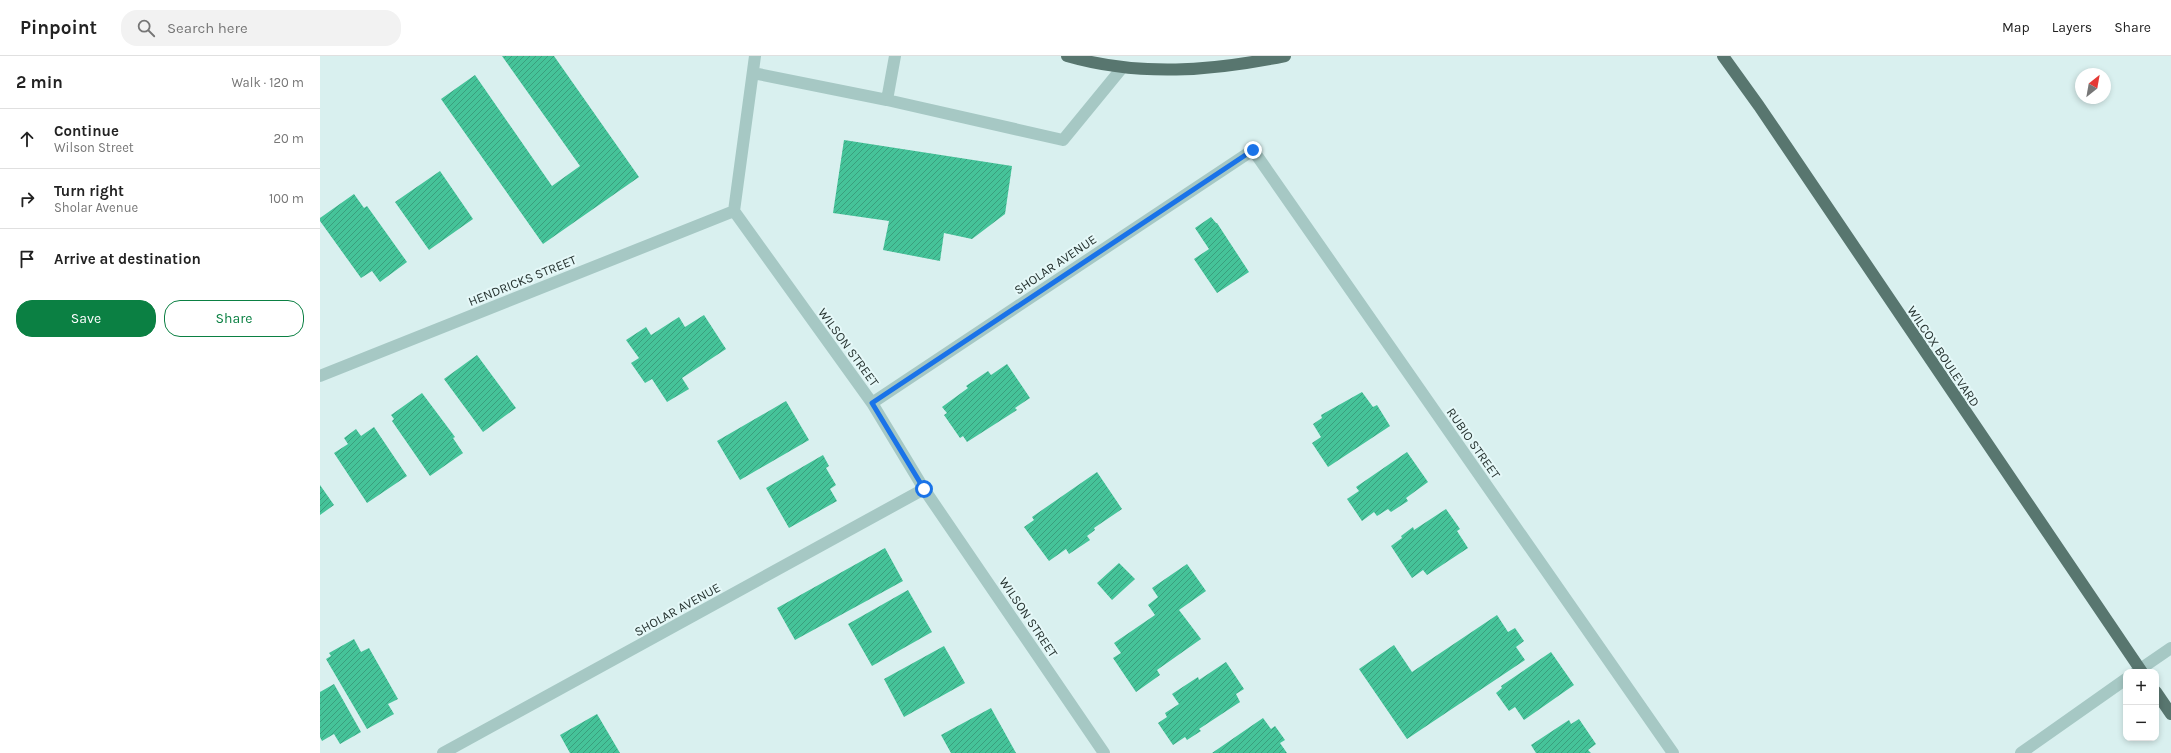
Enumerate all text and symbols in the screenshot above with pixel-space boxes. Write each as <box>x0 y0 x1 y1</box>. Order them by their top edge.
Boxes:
search box <box>121 10 401 46</box>
text: Pinpoint <box>20 17 97 39</box>
icon: search <box>135 17 157 39</box>
text: Search here <box>167 19 248 37</box>
text: Map <box>2002 19 2030 36</box>
text: Layers <box>2052 19 2092 36</box>
text: Share <box>2114 19 2151 36</box>
north arrow <box>2075 68 2111 104</box>
text: 2 min <box>16 72 63 92</box>
text: Walk · 120 m <box>231 75 304 90</box>
text: Continue <box>54 122 119 140</box>
icon: ahead <box>16 128 38 150</box>
text: 20 m <box>274 131 304 146</box>
text: Wilson Street <box>54 140 134 155</box>
route end <box>1244 141 1262 159</box>
text: Turn right <box>54 182 124 200</box>
icon: right <box>16 188 38 210</box>
text: 100 m <box>269 191 304 206</box>
text: Sholar Avenue <box>54 200 138 215</box>
street label: SHOLAR AVENUE <box>1011 231 1099 297</box>
icon: arrive <box>16 248 38 270</box>
text: Arrive at destination <box>54 250 201 268</box>
street label: HENDRICKS STREET <box>466 252 579 309</box>
button: Save <box>16 300 156 337</box>
button: Share <box>164 300 304 337</box>
street label: WILCOX BOULEVARD <box>1904 303 1983 409</box>
street label: WILSON STREET <box>815 305 882 390</box>
street label: RUBIO STREET <box>1444 405 1504 482</box>
route start <box>915 480 933 498</box>
street label: WILSON STREET <box>996 575 1061 660</box>
street label: SHOLAR AVENUE <box>632 580 723 639</box>
map controls <box>2123 669 2159 741</box>
button: + <box>2123 669 2159 705</box>
button: − <box>2123 705 2159 741</box>

